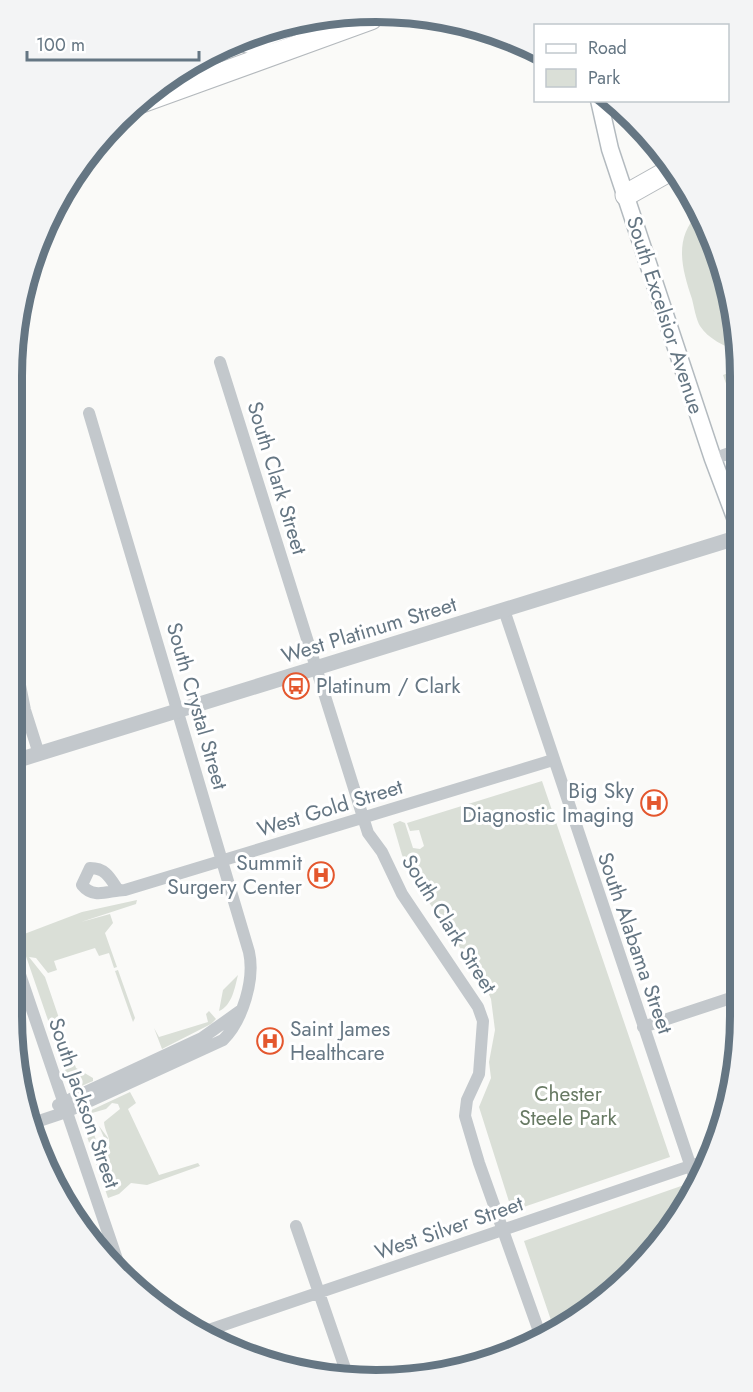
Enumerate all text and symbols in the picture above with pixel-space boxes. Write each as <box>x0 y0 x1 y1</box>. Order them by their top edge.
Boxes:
scale bar <box>27 24 200 62</box>
legend <box>534 24 729 102</box>
text: 100 m <box>36 32 85 58</box>
text: Road <box>588 35 627 61</box>
text: Park <box>588 65 620 91</box>
street label: South Excelsior Avenue <box>619 212 711 418</box>
street label: South Clark Street <box>239 398 315 558</box>
street label: West Platinum Street <box>278 589 460 671</box>
street label: South Crystal Street <box>159 619 235 793</box>
bus stop icon: Platinum / Clark <box>281 671 311 701</box>
place label: Platinum / Clark <box>316 671 461 701</box>
street label: West Gold Street <box>254 772 406 844</box>
place label: Big Sky Diagnostic Imaging <box>462 776 635 830</box>
hospital icon: Big Sky Diagnostic Imaging <box>639 788 669 818</box>
place label: Summit Surgery Center <box>167 848 303 902</box>
street label: South Alabama Street <box>590 848 680 1038</box>
street label: South Clark Street <box>394 849 504 999</box>
hospital icon: Summit Surgery Center <box>306 860 336 890</box>
street label: South Jackson Street <box>41 1014 127 1192</box>
place label: Saint James Healthcare <box>290 1014 390 1068</box>
hospital icon: Saint James Healthcare <box>255 1026 285 1056</box>
park label: Chester Steele Park <box>519 1079 618 1133</box>
street label: West Silver Street <box>371 1189 527 1267</box>

